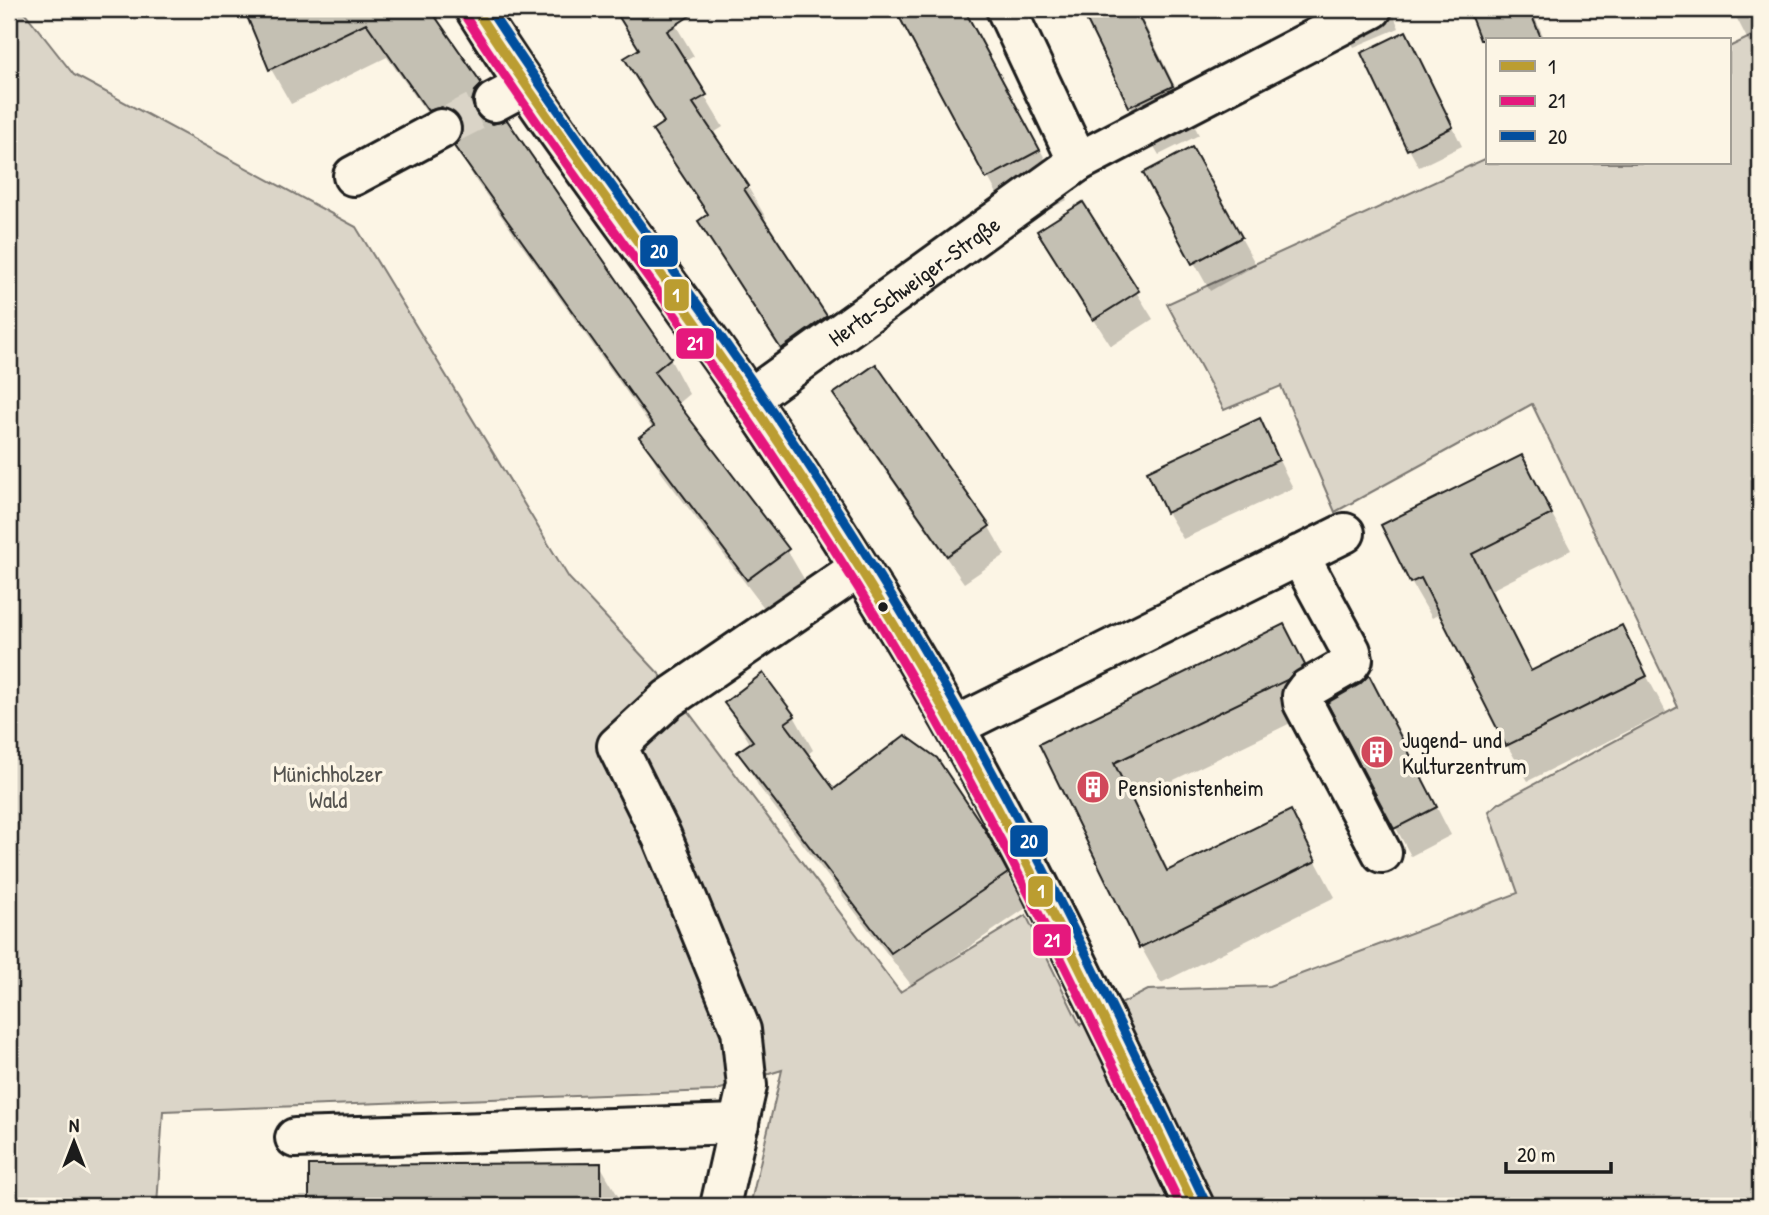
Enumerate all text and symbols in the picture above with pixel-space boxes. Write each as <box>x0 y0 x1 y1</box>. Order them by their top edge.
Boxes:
legend <box>1486 38 1730 164</box>
text: 1 <box>1548 52 1556 81</box>
text: 21 <box>1548 86 1565 115</box>
text: 20 <box>1548 122 1567 151</box>
street label: Herta-Schweiger-Straße <box>822 208 1006 353</box>
line badge: 20 <box>639 234 679 268</box>
text: 20 <box>650 238 668 264</box>
line badge: 1 <box>663 278 690 312</box>
text: 1 <box>673 282 680 308</box>
line badge: 21 <box>675 327 715 360</box>
text: 21 <box>687 330 703 356</box>
unlabelled marker <box>876 600 890 614</box>
place label: Jugend- und Kulturzentrum <box>1402 724 1526 781</box>
building icon: Jugend- und Kulturzentrum <box>1358 733 1396 771</box>
park label: Münichholzer Wald <box>273 758 383 815</box>
building icon: Pensionistenheim <box>1074 768 1112 806</box>
place label: Pensionistenheim <box>1118 772 1263 803</box>
line badge: 20 <box>1009 824 1049 858</box>
text: 20 <box>1020 828 1038 854</box>
line badge: 1 <box>1027 875 1054 908</box>
text: 1 <box>1038 878 1045 904</box>
line badge: 21 <box>1032 923 1072 957</box>
text: 21 <box>1044 927 1060 953</box>
north arrow <box>38 1106 108 1176</box>
text: N <box>69 1112 79 1138</box>
scale bar <box>1506 1131 1612 1175</box>
text: 20 m <box>1517 1140 1555 1169</box>

